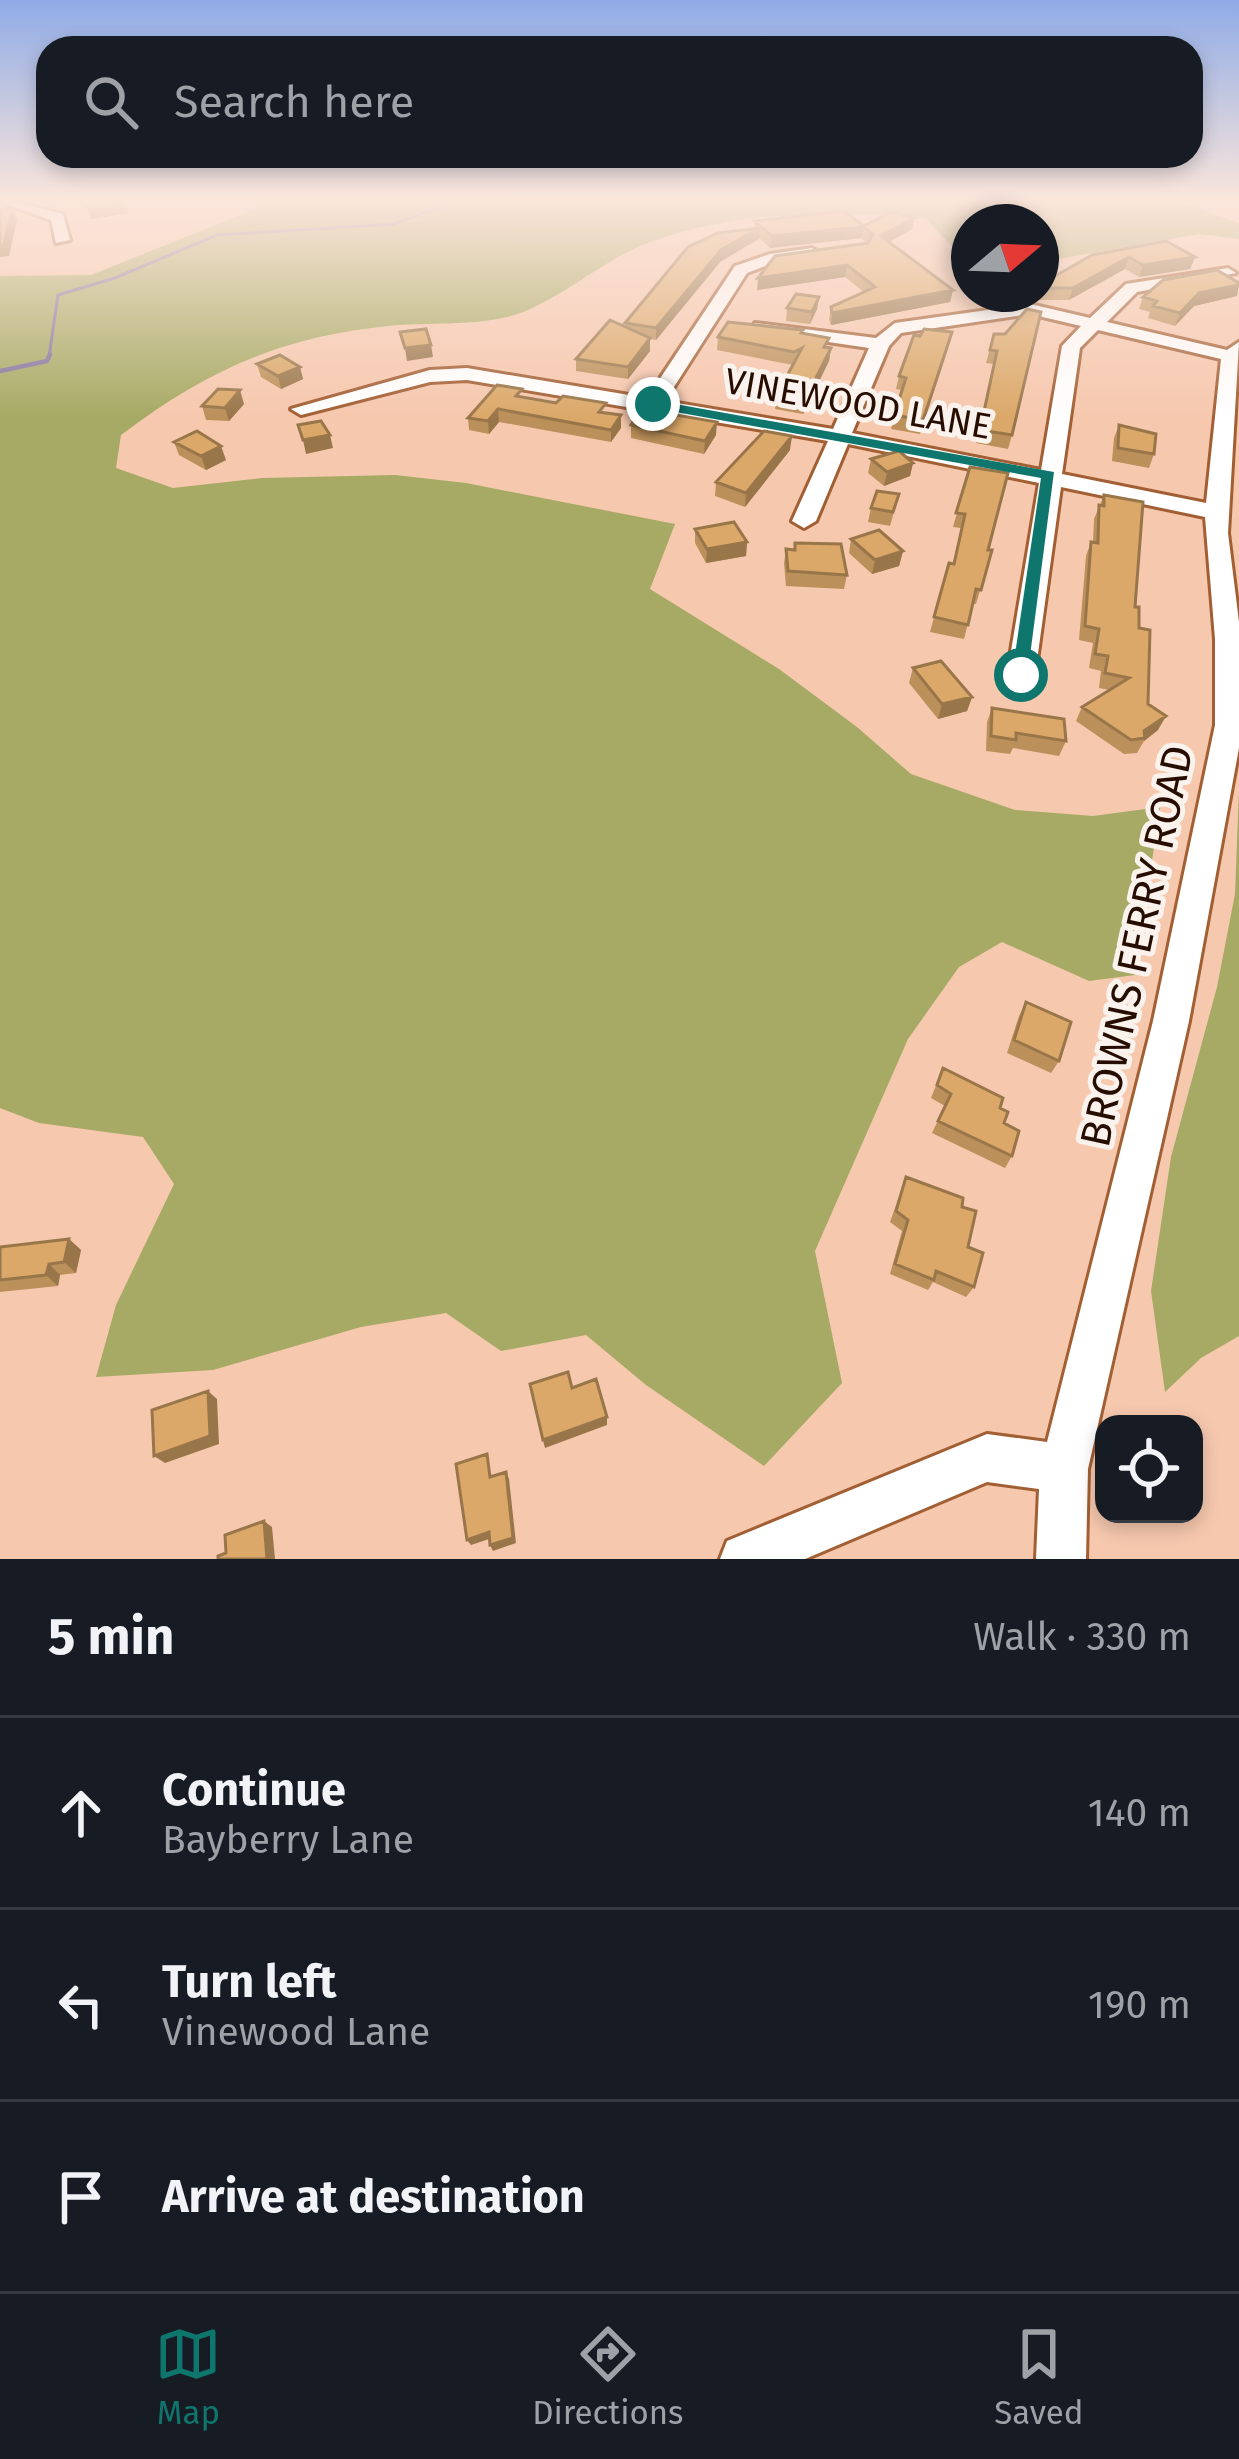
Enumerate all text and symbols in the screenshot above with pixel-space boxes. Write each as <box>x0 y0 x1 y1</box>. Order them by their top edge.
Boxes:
search box <box>36 36 1203 168</box>
icon: search <box>78 69 144 135</box>
text: Search here <box>174 75 414 129</box>
north arrow <box>951 204 1059 312</box>
street label: VINEWOOD LANE <box>722 359 994 449</box>
route end <box>626 377 680 431</box>
route start <box>994 648 1048 702</box>
street label: BROWNS FERRY ROAD <box>1070 741 1204 1151</box>
map controls <box>1095 1415 1203 1523</box>
button: locate <box>1095 1415 1203 1523</box>
text: 5 min <box>48 1606 174 1668</box>
text: Walk · 330 m <box>973 1614 1191 1660</box>
text: Continue <box>162 1763 346 1817</box>
icon: ahead <box>48 1780 114 1846</box>
text: 140 m <box>1088 1790 1191 1836</box>
text: Bayberry Lane <box>162 1817 414 1863</box>
text: Turn left <box>162 1955 336 2009</box>
icon: left <box>48 1972 114 2038</box>
text: 190 m <box>1088 1982 1191 2028</box>
text: Vinewood Lane <box>162 2009 430 2055</box>
icon: arrive <box>48 2164 114 2230</box>
text: Arrive at destination <box>162 2170 585 2224</box>
tab: Map <box>155 2321 221 2433</box>
tab: Directions <box>532 2321 684 2433</box>
tab: Saved <box>994 2321 1084 2433</box>

